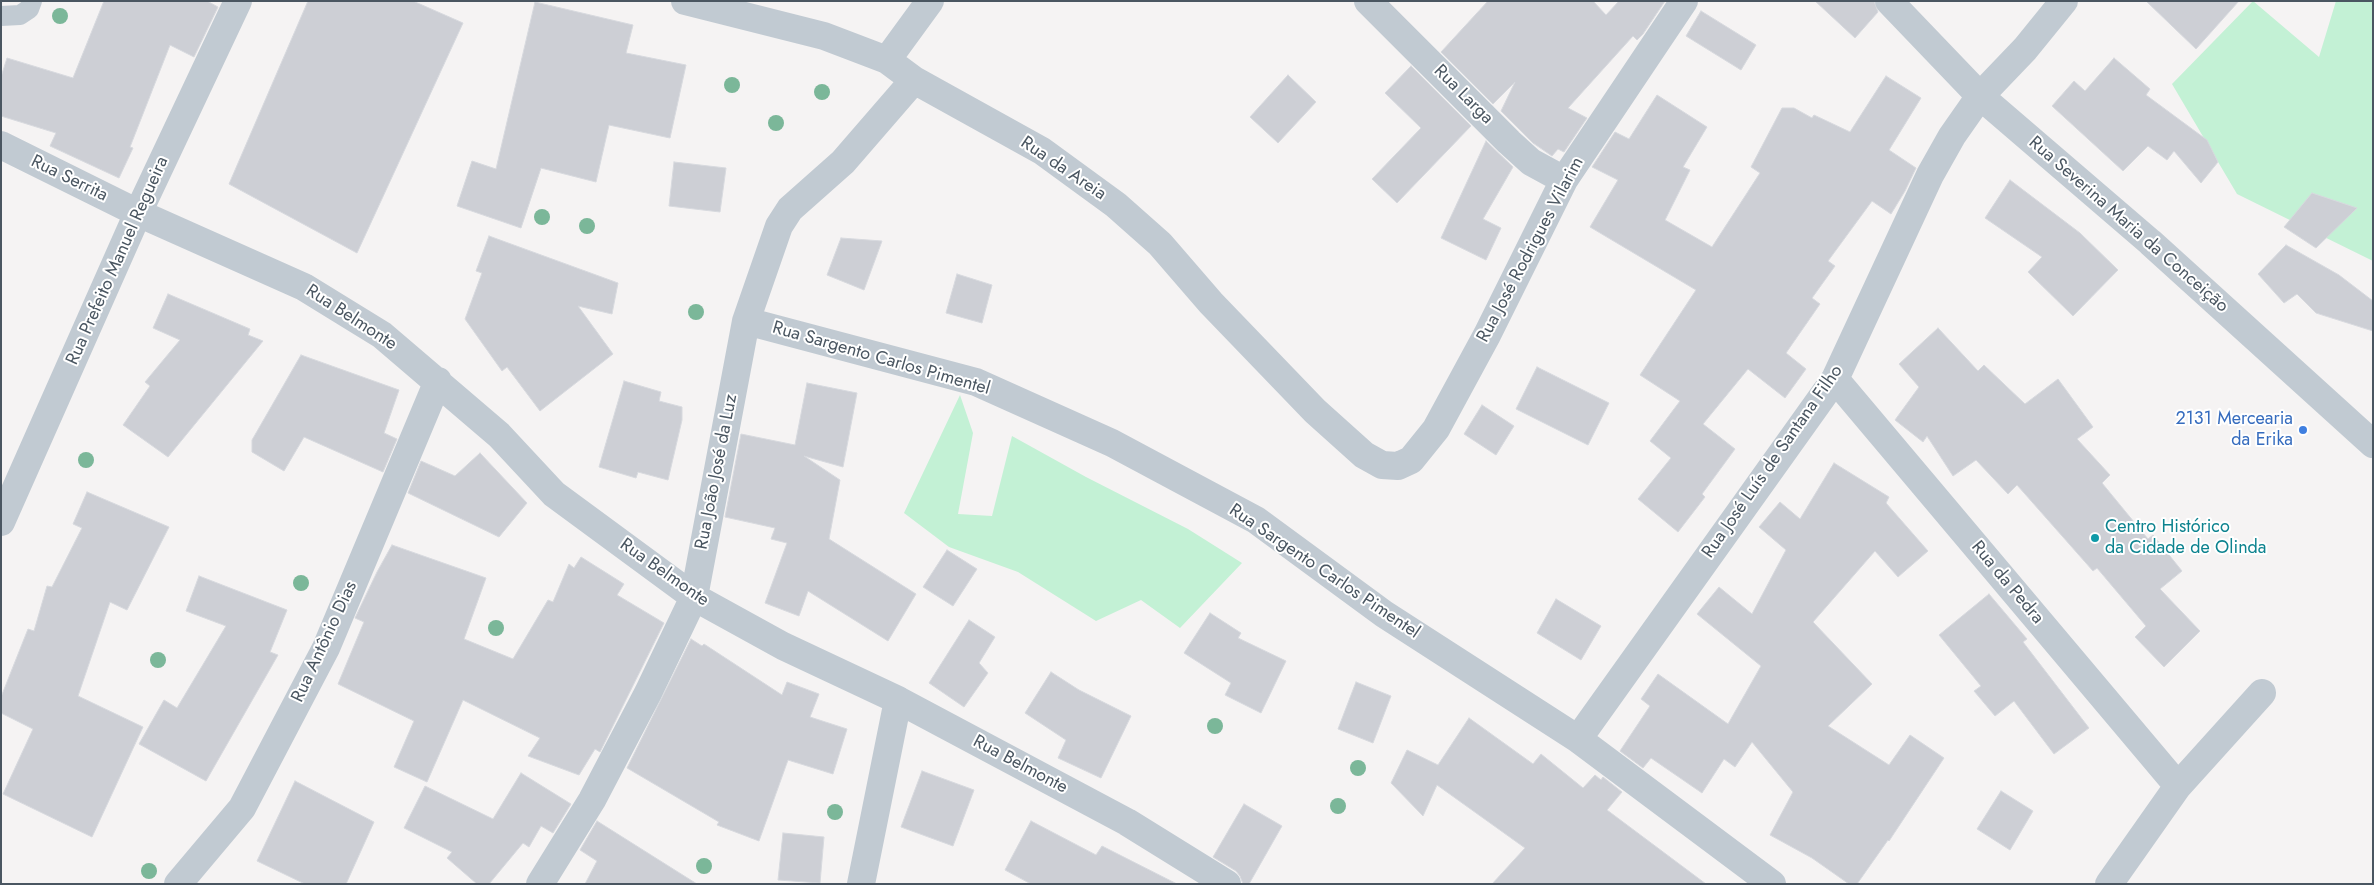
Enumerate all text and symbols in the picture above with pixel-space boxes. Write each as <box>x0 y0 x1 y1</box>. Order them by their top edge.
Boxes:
street label: Rua Larga <box>1429 61 1497 129</box>
street label: Rua Severina Maria da Conceição <box>2024 132 2232 318</box>
street label: Rua da Areia <box>1016 133 1110 205</box>
street label: Rua Serrita <box>27 151 111 207</box>
street label: Rua Prefeito Manuel Regueira <box>62 154 174 368</box>
street label: Rua José Rodrigues Vilarim <box>1473 154 1589 346</box>
street label: Rua Belmonte <box>302 281 400 355</box>
street label: Rua Sargento Carlos Pimentel <box>770 318 992 400</box>
street label: Rua José Luís de Santana Filho <box>1698 361 1848 563</box>
street label: Rua João José da Luz <box>691 393 743 551</box>
place label: 2131 Mercearia da Erika <box>2176 409 2293 452</box>
marker: 2131 Mercearia da Erika <box>2297 424 2309 436</box>
street label: Rua Sargento Carlos Pimentel <box>1225 500 1423 644</box>
place label: Centro Histórico da Cidade de Olinda <box>2105 517 2267 560</box>
marker: Centro Histórico da Cidade de Olinda <box>2089 532 2101 544</box>
street label: Rua Belmonte <box>615 534 713 612</box>
street label: Rua da Pedra <box>1966 537 2048 629</box>
street label: Rua Antônio Dias <box>287 578 363 706</box>
street label: Rua Belmonte <box>969 731 1071 799</box>

